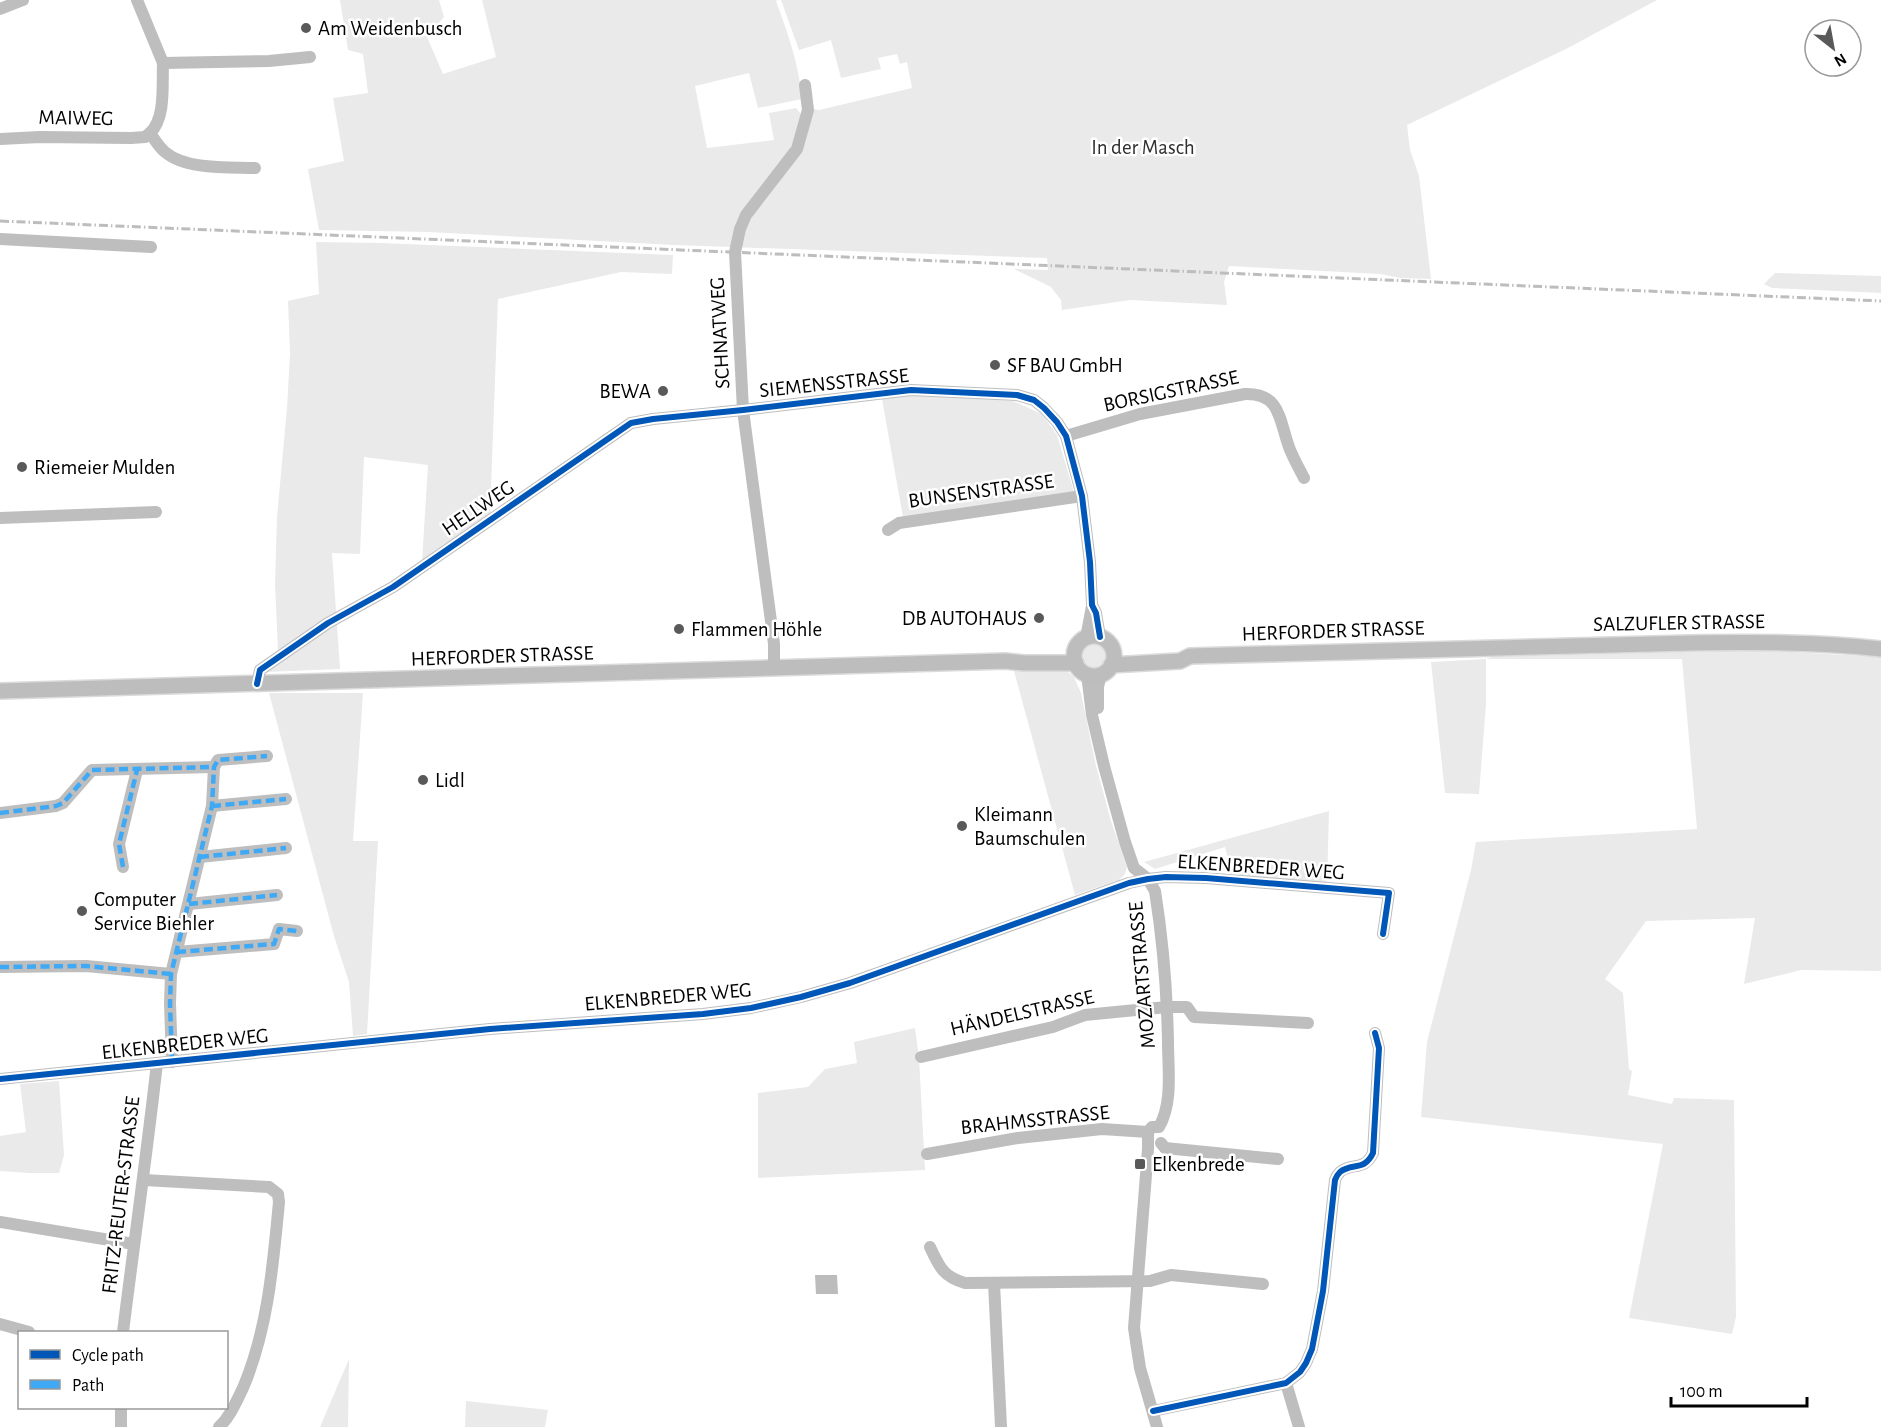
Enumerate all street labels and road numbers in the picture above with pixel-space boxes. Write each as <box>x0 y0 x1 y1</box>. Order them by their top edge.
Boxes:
street label: MAIWEG <box>38 107 114 129</box>
street label: SCHNATWEG <box>707 277 733 389</box>
street label: SIEMENSSTRASSE <box>758 365 910 401</box>
street label: BORSIGSTRASSE <box>1101 366 1241 416</box>
street label: BUNSENSTRASSE <box>907 470 1055 512</box>
street label: HELLWEG <box>438 476 518 540</box>
street label: SALZUFLER STRASSE <box>1593 611 1765 635</box>
street label: HERFORDER STRASSE <box>1241 617 1425 645</box>
street label: HERFORDER STRASSE <box>410 642 594 670</box>
street label: ELKENBREDER WEG <box>1177 851 1345 883</box>
street label: MOZARTSTRASSE <box>1125 901 1159 1049</box>
street label: ELKENBREDER WEG <box>583 979 753 1015</box>
street label: HÄNDELSTRASSE <box>948 985 1096 1040</box>
street label: ELKENBREDER WEG <box>100 1025 270 1063</box>
street label: FRITZ-REUTER-STRASSE <box>98 1095 144 1295</box>
street label: BRAHMSSTRASSE <box>960 1102 1110 1138</box>

